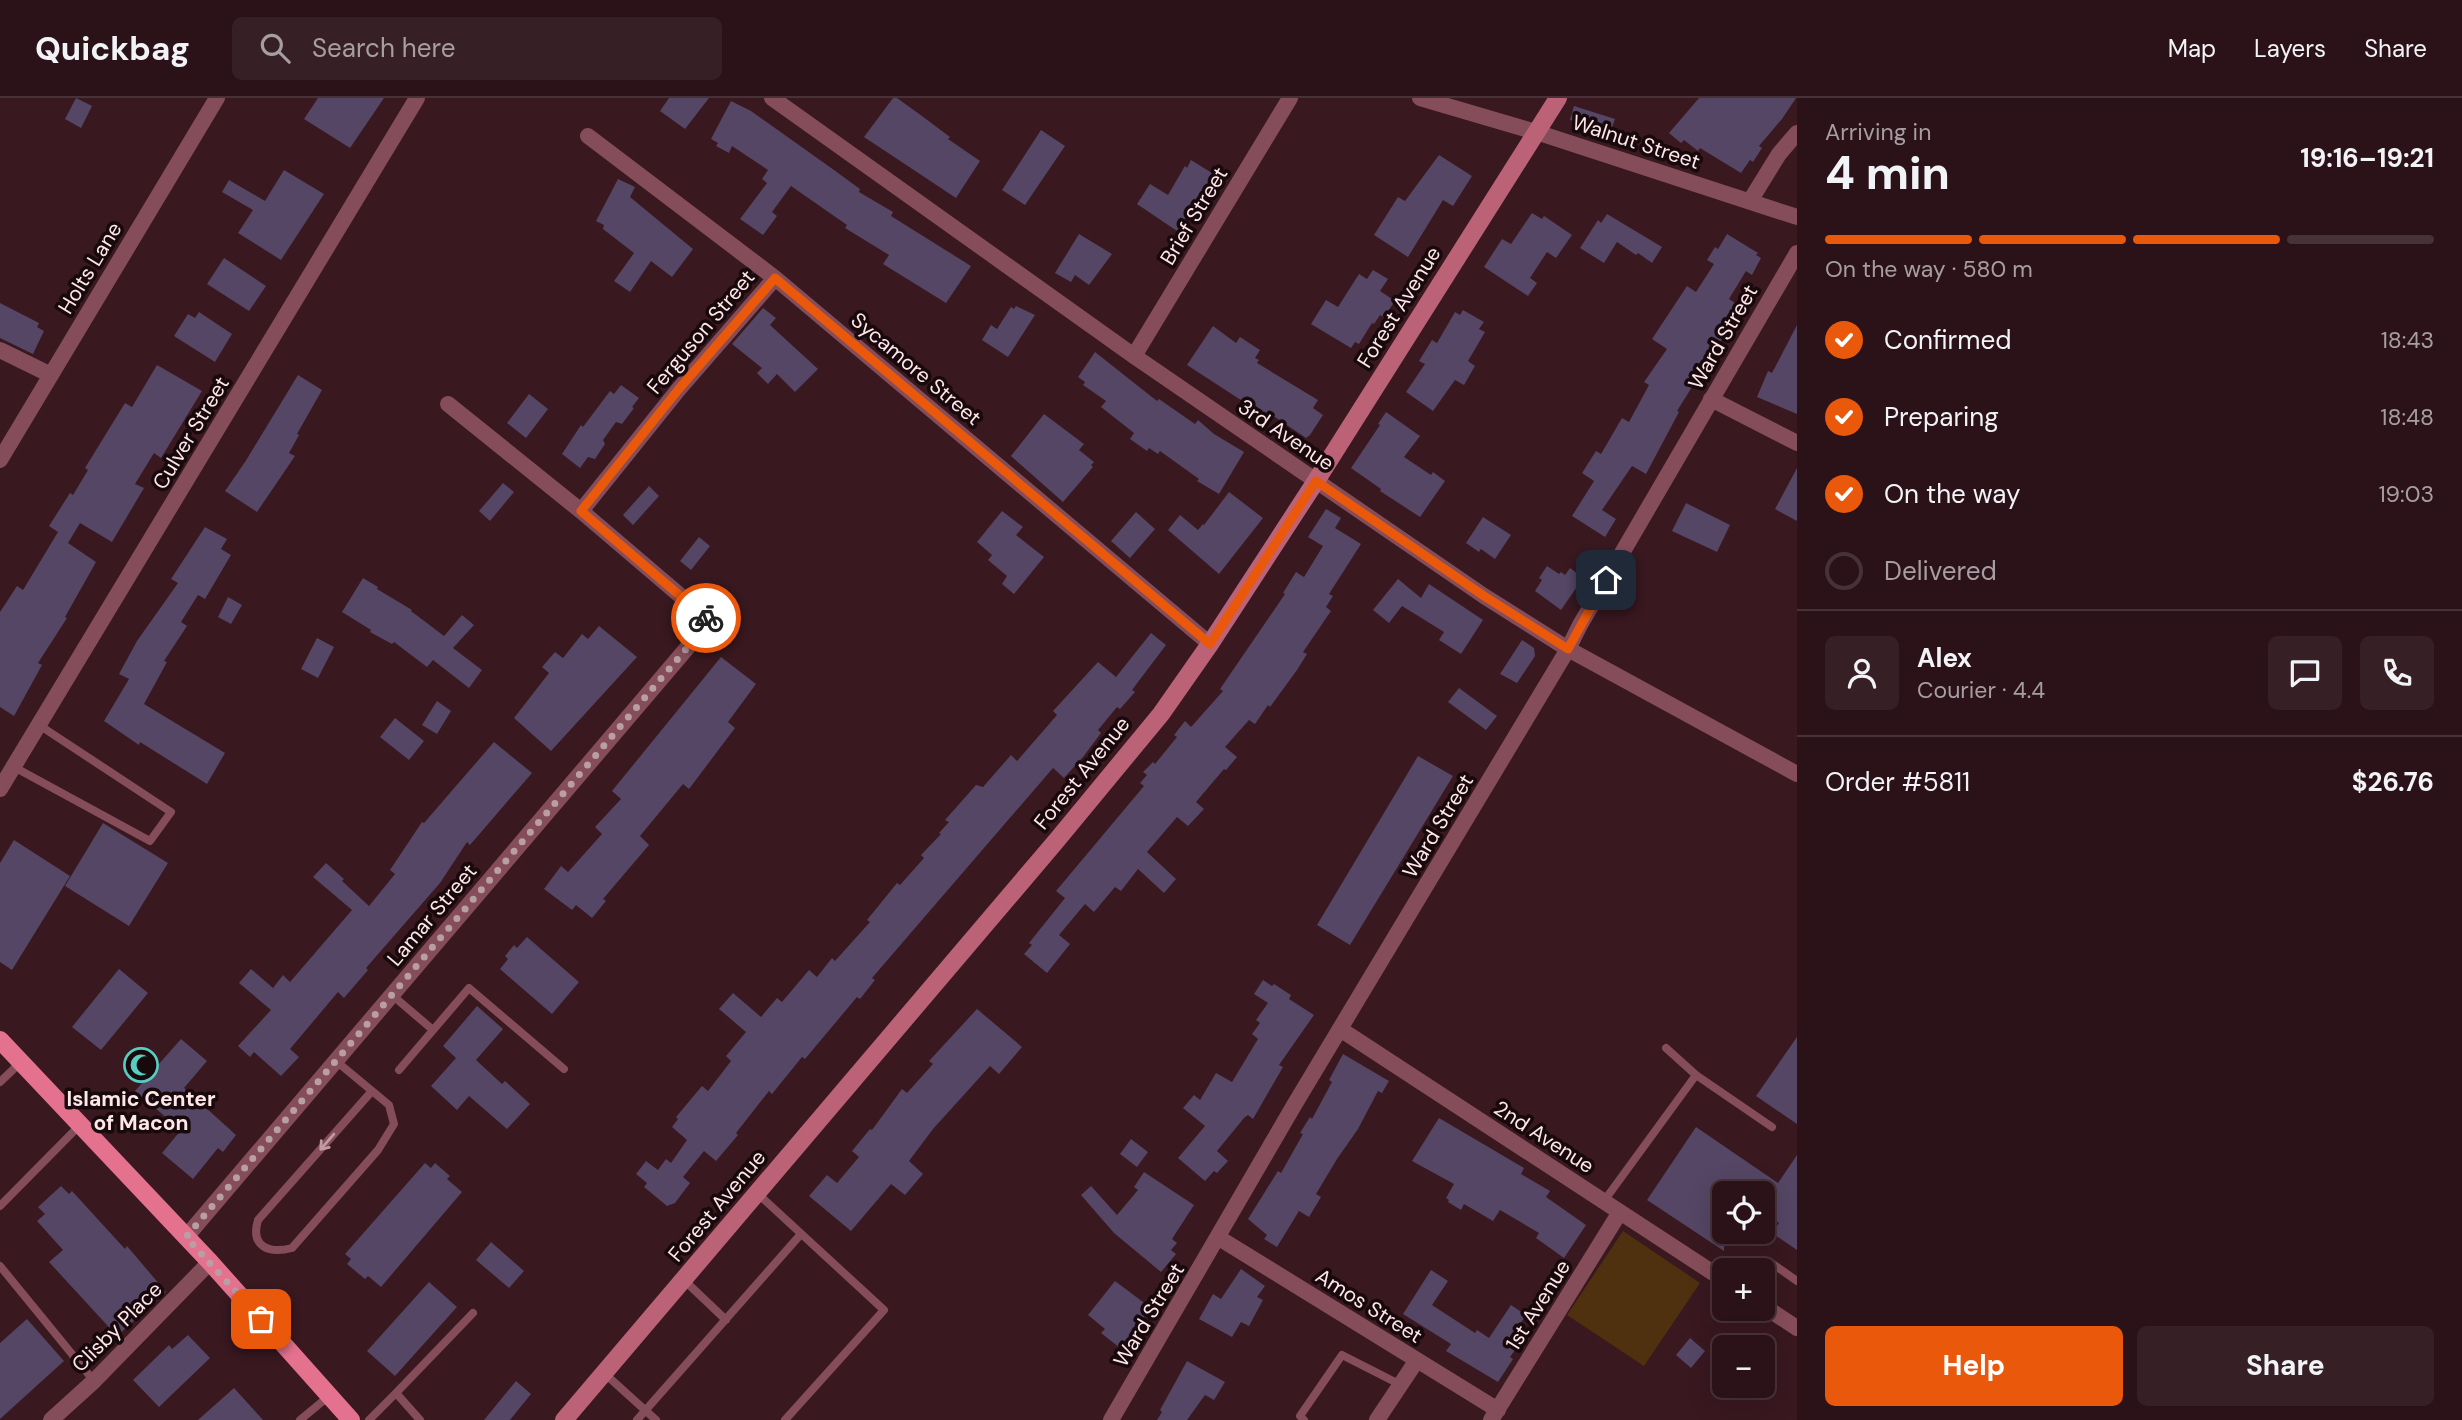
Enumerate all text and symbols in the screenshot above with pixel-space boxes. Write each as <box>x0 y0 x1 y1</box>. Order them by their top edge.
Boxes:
search box <box>232 17 722 80</box>
text: Quickbag <box>35 27 190 70</box>
icon: search <box>256 29 294 67</box>
text: Search here <box>312 31 455 65</box>
text: Map <box>2168 33 2216 64</box>
text: Layers <box>2254 33 2326 64</box>
text: Share <box>2364 33 2427 64</box>
street label: Walnut Street <box>1569 108 1703 176</box>
text: Arriving in <box>1825 117 1931 147</box>
text: 19:16–19:21 <box>2300 141 2434 175</box>
text: 4 min <box>1825 143 1950 203</box>
street label: Brief Street <box>1154 162 1234 270</box>
street label: Holts Lane <box>52 217 128 319</box>
street label: Forest Avenue <box>1351 241 1447 373</box>
text: On the way · 580 m <box>1825 254 2033 284</box>
street label: Ferguson Street <box>641 264 761 400</box>
street label: Ward Street <box>1682 280 1764 394</box>
street label: Sycamore Street <box>845 306 987 432</box>
icon: check <box>1825 321 1863 359</box>
text: Confirmed <box>1884 323 2011 357</box>
text: 18:43 <box>2381 325 2434 355</box>
street label: Culver Street <box>146 371 236 495</box>
street label: 3rd Avenue <box>1233 393 1339 477</box>
icon: check <box>1825 398 1863 436</box>
text: Preparing <box>1884 400 1999 434</box>
text: 18:48 <box>2380 402 2434 432</box>
icon: check <box>1825 475 1863 513</box>
text: On the way <box>1884 477 2020 511</box>
text: 19:03 <box>2378 479 2434 509</box>
pin <box>1576 550 1636 610</box>
text: Delivered <box>1884 554 1997 588</box>
icon: home <box>1587 561 1625 599</box>
courier <box>671 583 741 653</box>
icon: bike <box>687 599 725 637</box>
button: person <box>1825 636 1899 710</box>
button: chat <box>2268 636 2342 710</box>
button: phone <box>2360 636 2434 710</box>
text: Alex <box>1917 641 1972 675</box>
text: Courier · 4.4 <box>1917 675 2045 705</box>
street label: Forest Avenue <box>1028 711 1136 835</box>
text: Order #5811 <box>1825 765 1970 799</box>
text: $26.76 <box>2352 765 2434 799</box>
street label: Ward Street <box>1396 769 1480 883</box>
street label: Lamar Street <box>381 858 483 972</box>
mosque icon: Islamic Center of Macon <box>122 1046 160 1084</box>
place label: Islamic Center of Macon <box>66 1085 216 1137</box>
street label: 2nd Avenue <box>1488 1094 1600 1180</box>
one-way arrow <box>319 1133 335 1151</box>
street label: Forest Avenue <box>662 1144 772 1268</box>
map controls <box>1712 1181 1775 1398</box>
button: locate <box>1712 1181 1775 1244</box>
street label: 1st Avenue <box>1499 1254 1577 1356</box>
street label: Ward Street <box>1107 1258 1191 1372</box>
button: + <box>1712 1258 1775 1321</box>
street label: Amos Street <box>1310 1262 1428 1350</box>
street label: Clisby Place <box>66 1276 168 1378</box>
pin <box>231 1289 291 1349</box>
icon: bag <box>242 1300 280 1338</box>
button: Help <box>1825 1326 2123 1406</box>
button: Share <box>2137 1326 2434 1406</box>
button: − <box>1712 1335 1775 1398</box>

